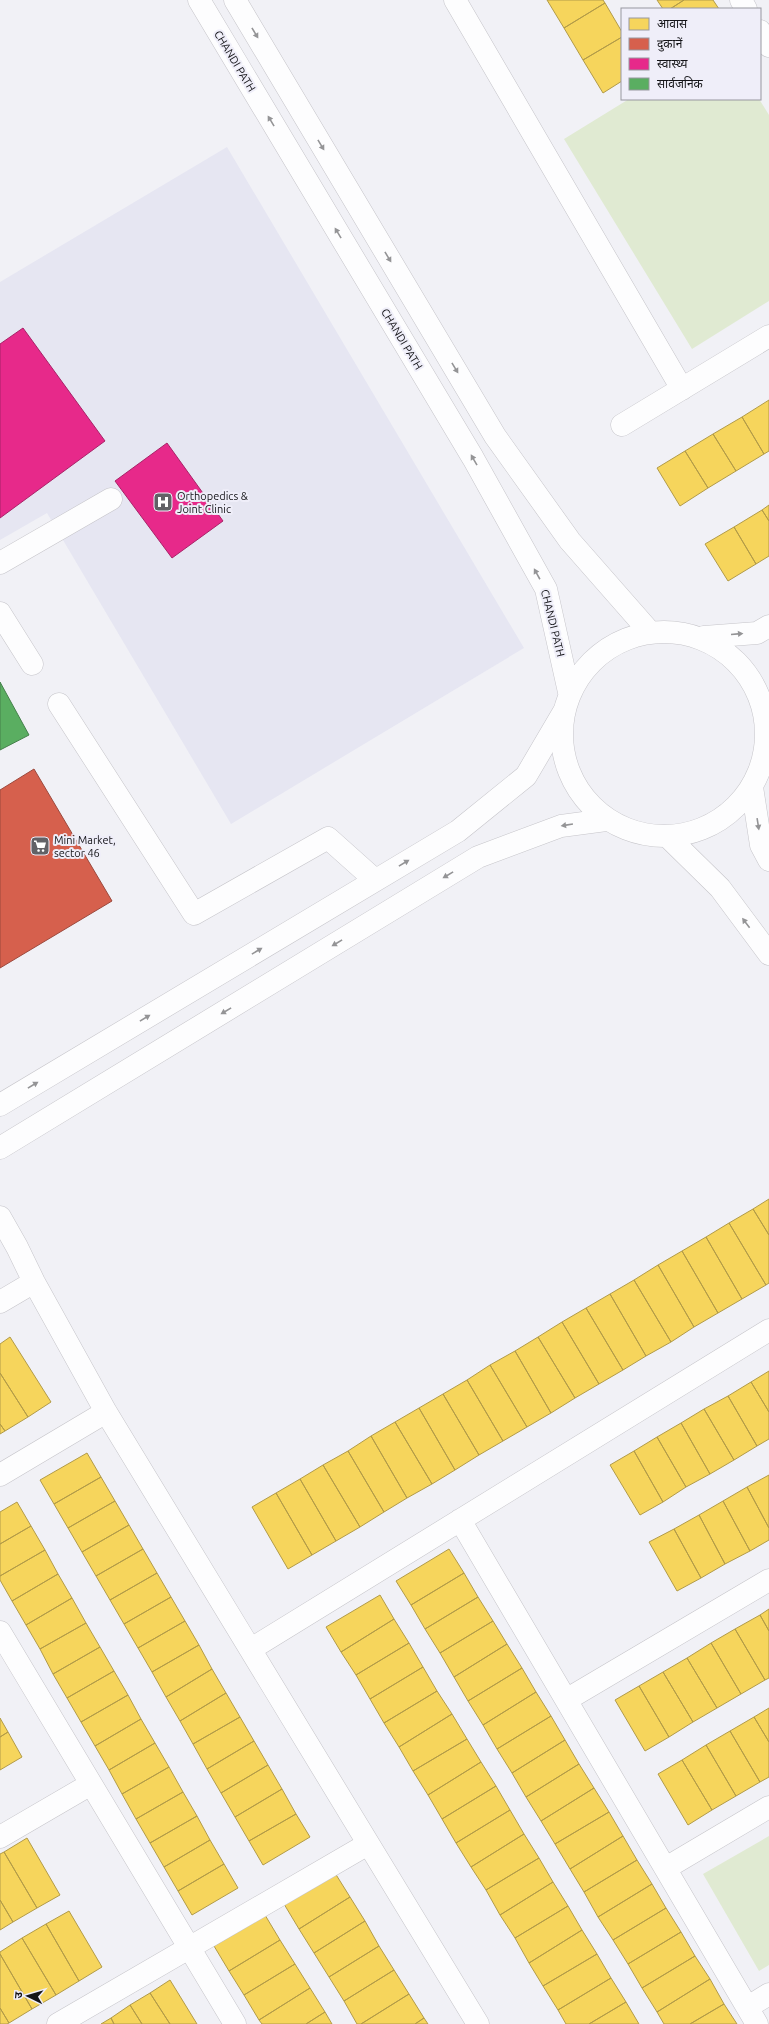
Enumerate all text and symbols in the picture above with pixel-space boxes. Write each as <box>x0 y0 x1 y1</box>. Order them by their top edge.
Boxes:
legend <box>621 8 761 100</box>
text: आवास <box>657 17 688 30</box>
street label: CHANDI PATH <box>212 28 258 94</box>
one-way arrow <box>251 28 258 39</box>
text: दुकानें <box>657 37 683 52</box>
text: स्वास्थ्य <box>657 57 689 70</box>
text: सार्वजनिक <box>657 76 704 90</box>
one-way arrow <box>268 115 275 127</box>
one-way arrow <box>318 139 325 151</box>
one-way arrow <box>335 227 342 239</box>
one-way arrow <box>384 252 392 262</box>
street label: CHANDI PATH <box>379 306 425 372</box>
one-way arrow <box>451 362 458 374</box>
one-way arrow <box>471 454 478 466</box>
place label: Orthopedics & Joint Clinic <box>177 490 249 515</box>
hospital icon: Orthopedics & Joint Clinic <box>152 491 174 513</box>
one-way arrow <box>534 568 541 580</box>
street label: CHANDI PATH <box>539 588 567 658</box>
one-way arrow <box>731 631 743 638</box>
one-way arrow <box>755 818 761 830</box>
one-way arrow <box>561 823 573 829</box>
place label: Mini Market, sector 46 <box>54 834 116 859</box>
supermarket icon: Mini Market, sector 46 <box>29 835 51 857</box>
one-way arrow <box>398 859 410 866</box>
one-way arrow <box>442 872 454 879</box>
one-way arrow <box>742 918 750 928</box>
one-way arrow <box>332 939 342 947</box>
one-way arrow <box>251 948 263 955</box>
one-way arrow <box>220 1007 232 1014</box>
one-way arrow <box>140 1014 150 1022</box>
one-way arrow <box>27 1081 39 1088</box>
north arrow <box>8 1976 48 2016</box>
text: उ <box>12 1991 24 1999</box>

